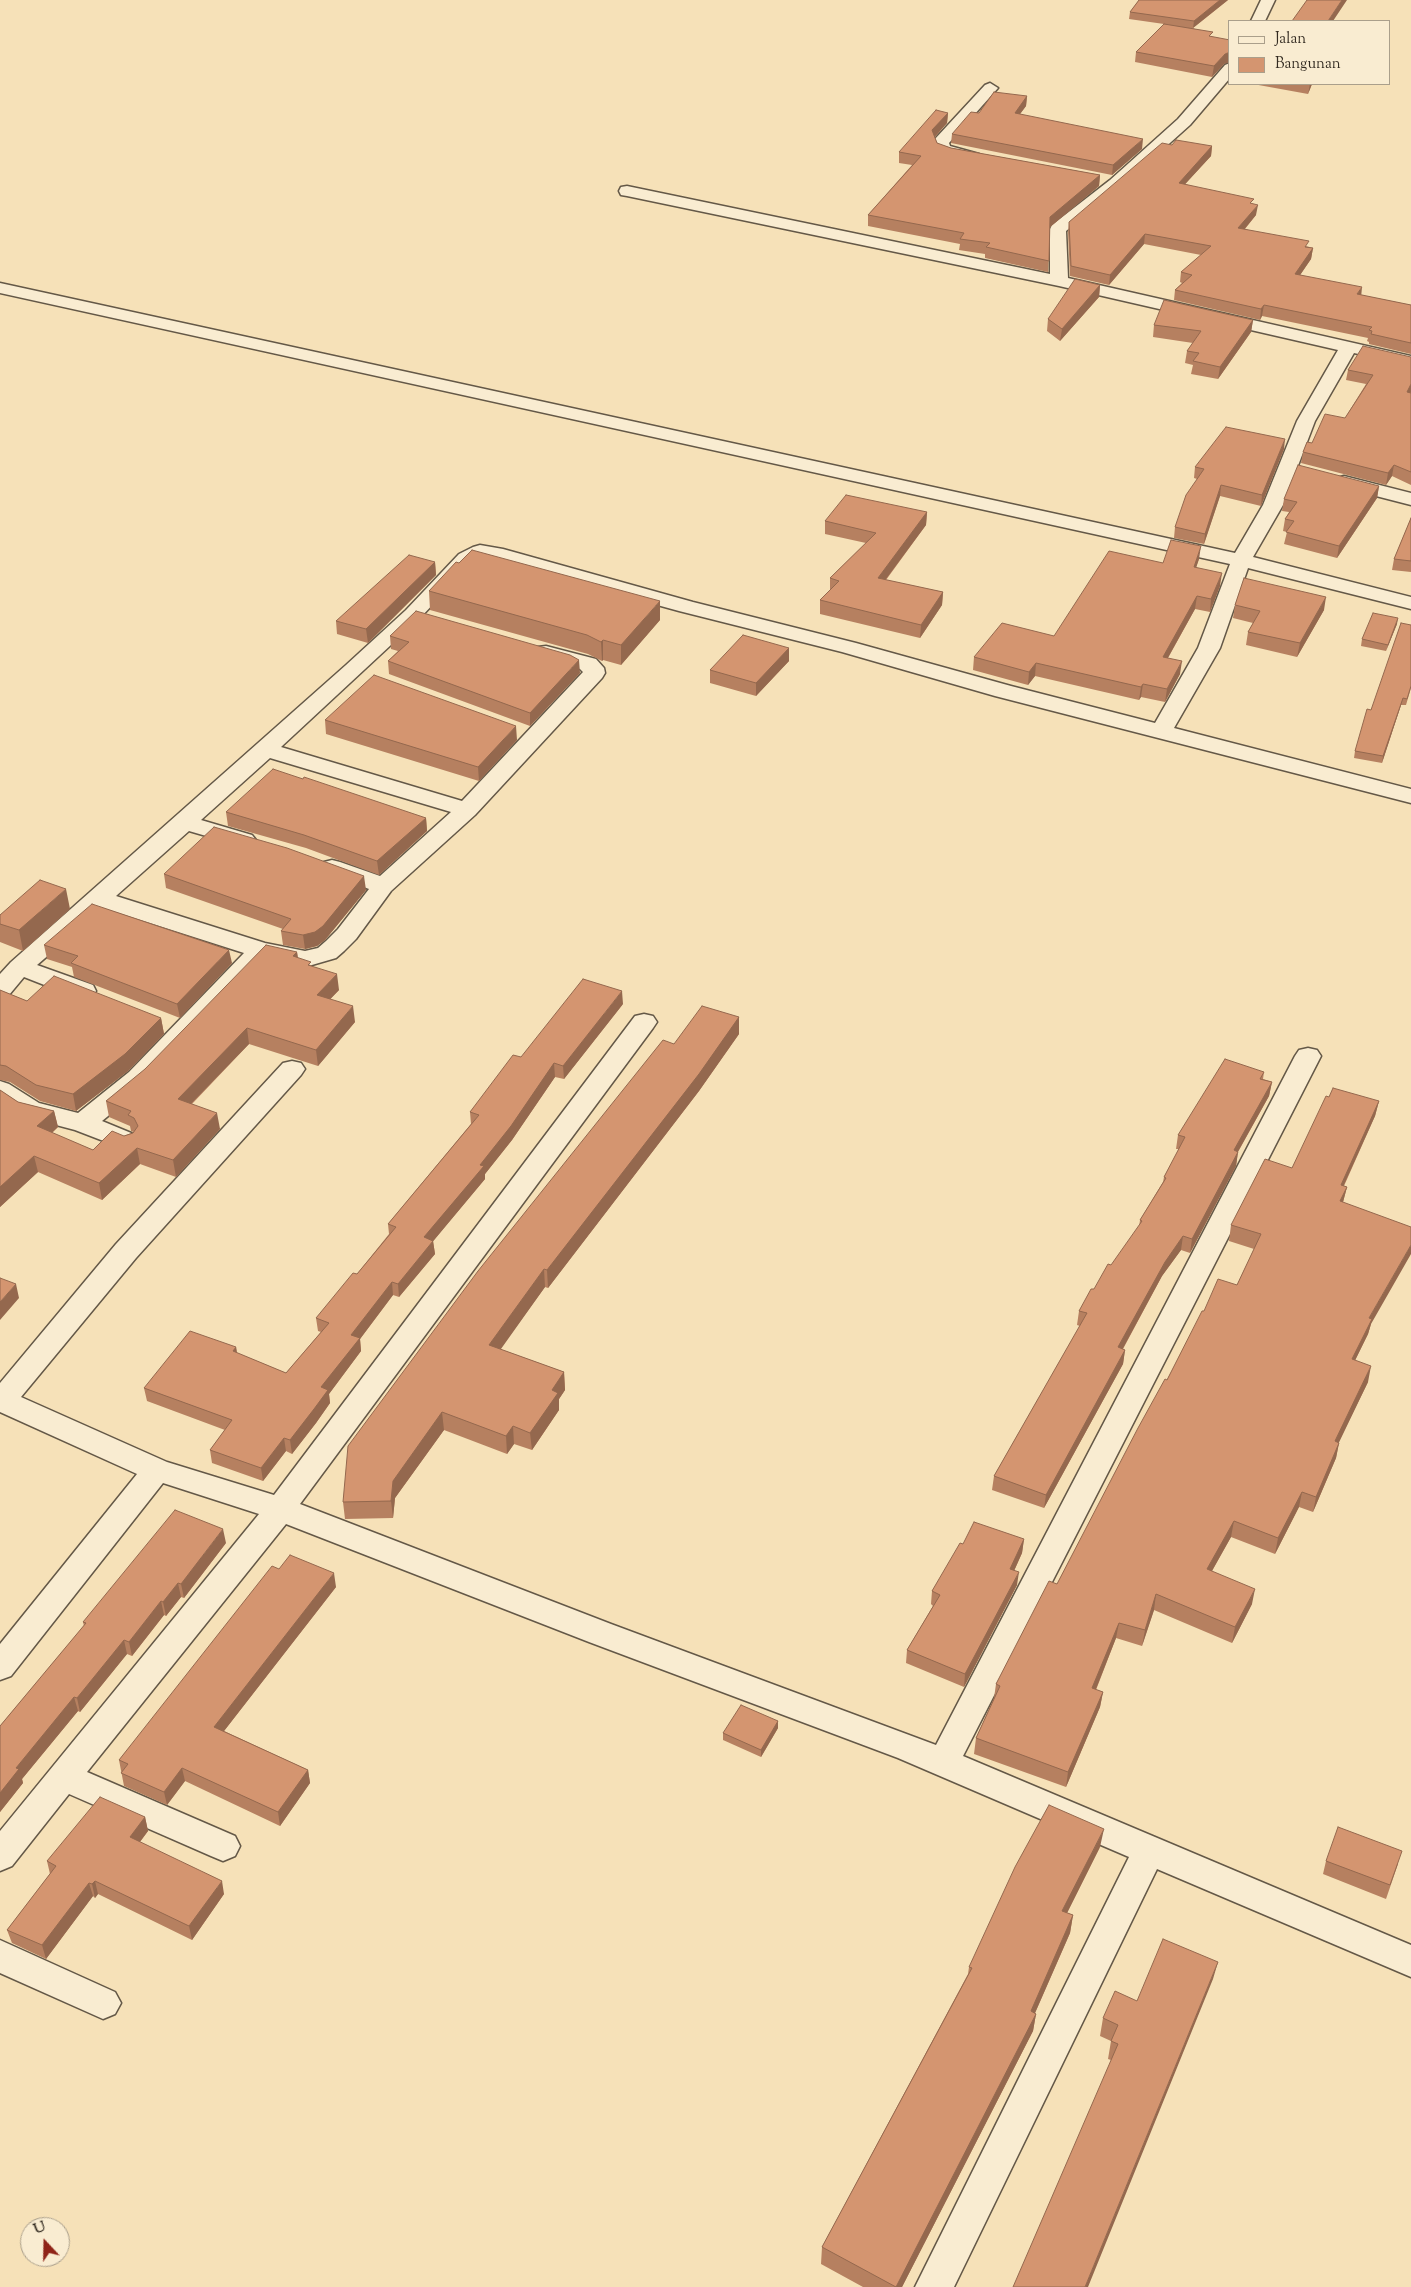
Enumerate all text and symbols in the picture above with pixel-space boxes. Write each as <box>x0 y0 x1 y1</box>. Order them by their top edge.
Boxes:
legend <box>1228 20 1391 85</box>
text: Jalan <box>1275 29 1306 50</box>
text: Bangunan <box>1275 54 1341 75</box>
north arrow <box>20 2217 70 2267</box>
text: U <box>31 2218 49 2240</box>

